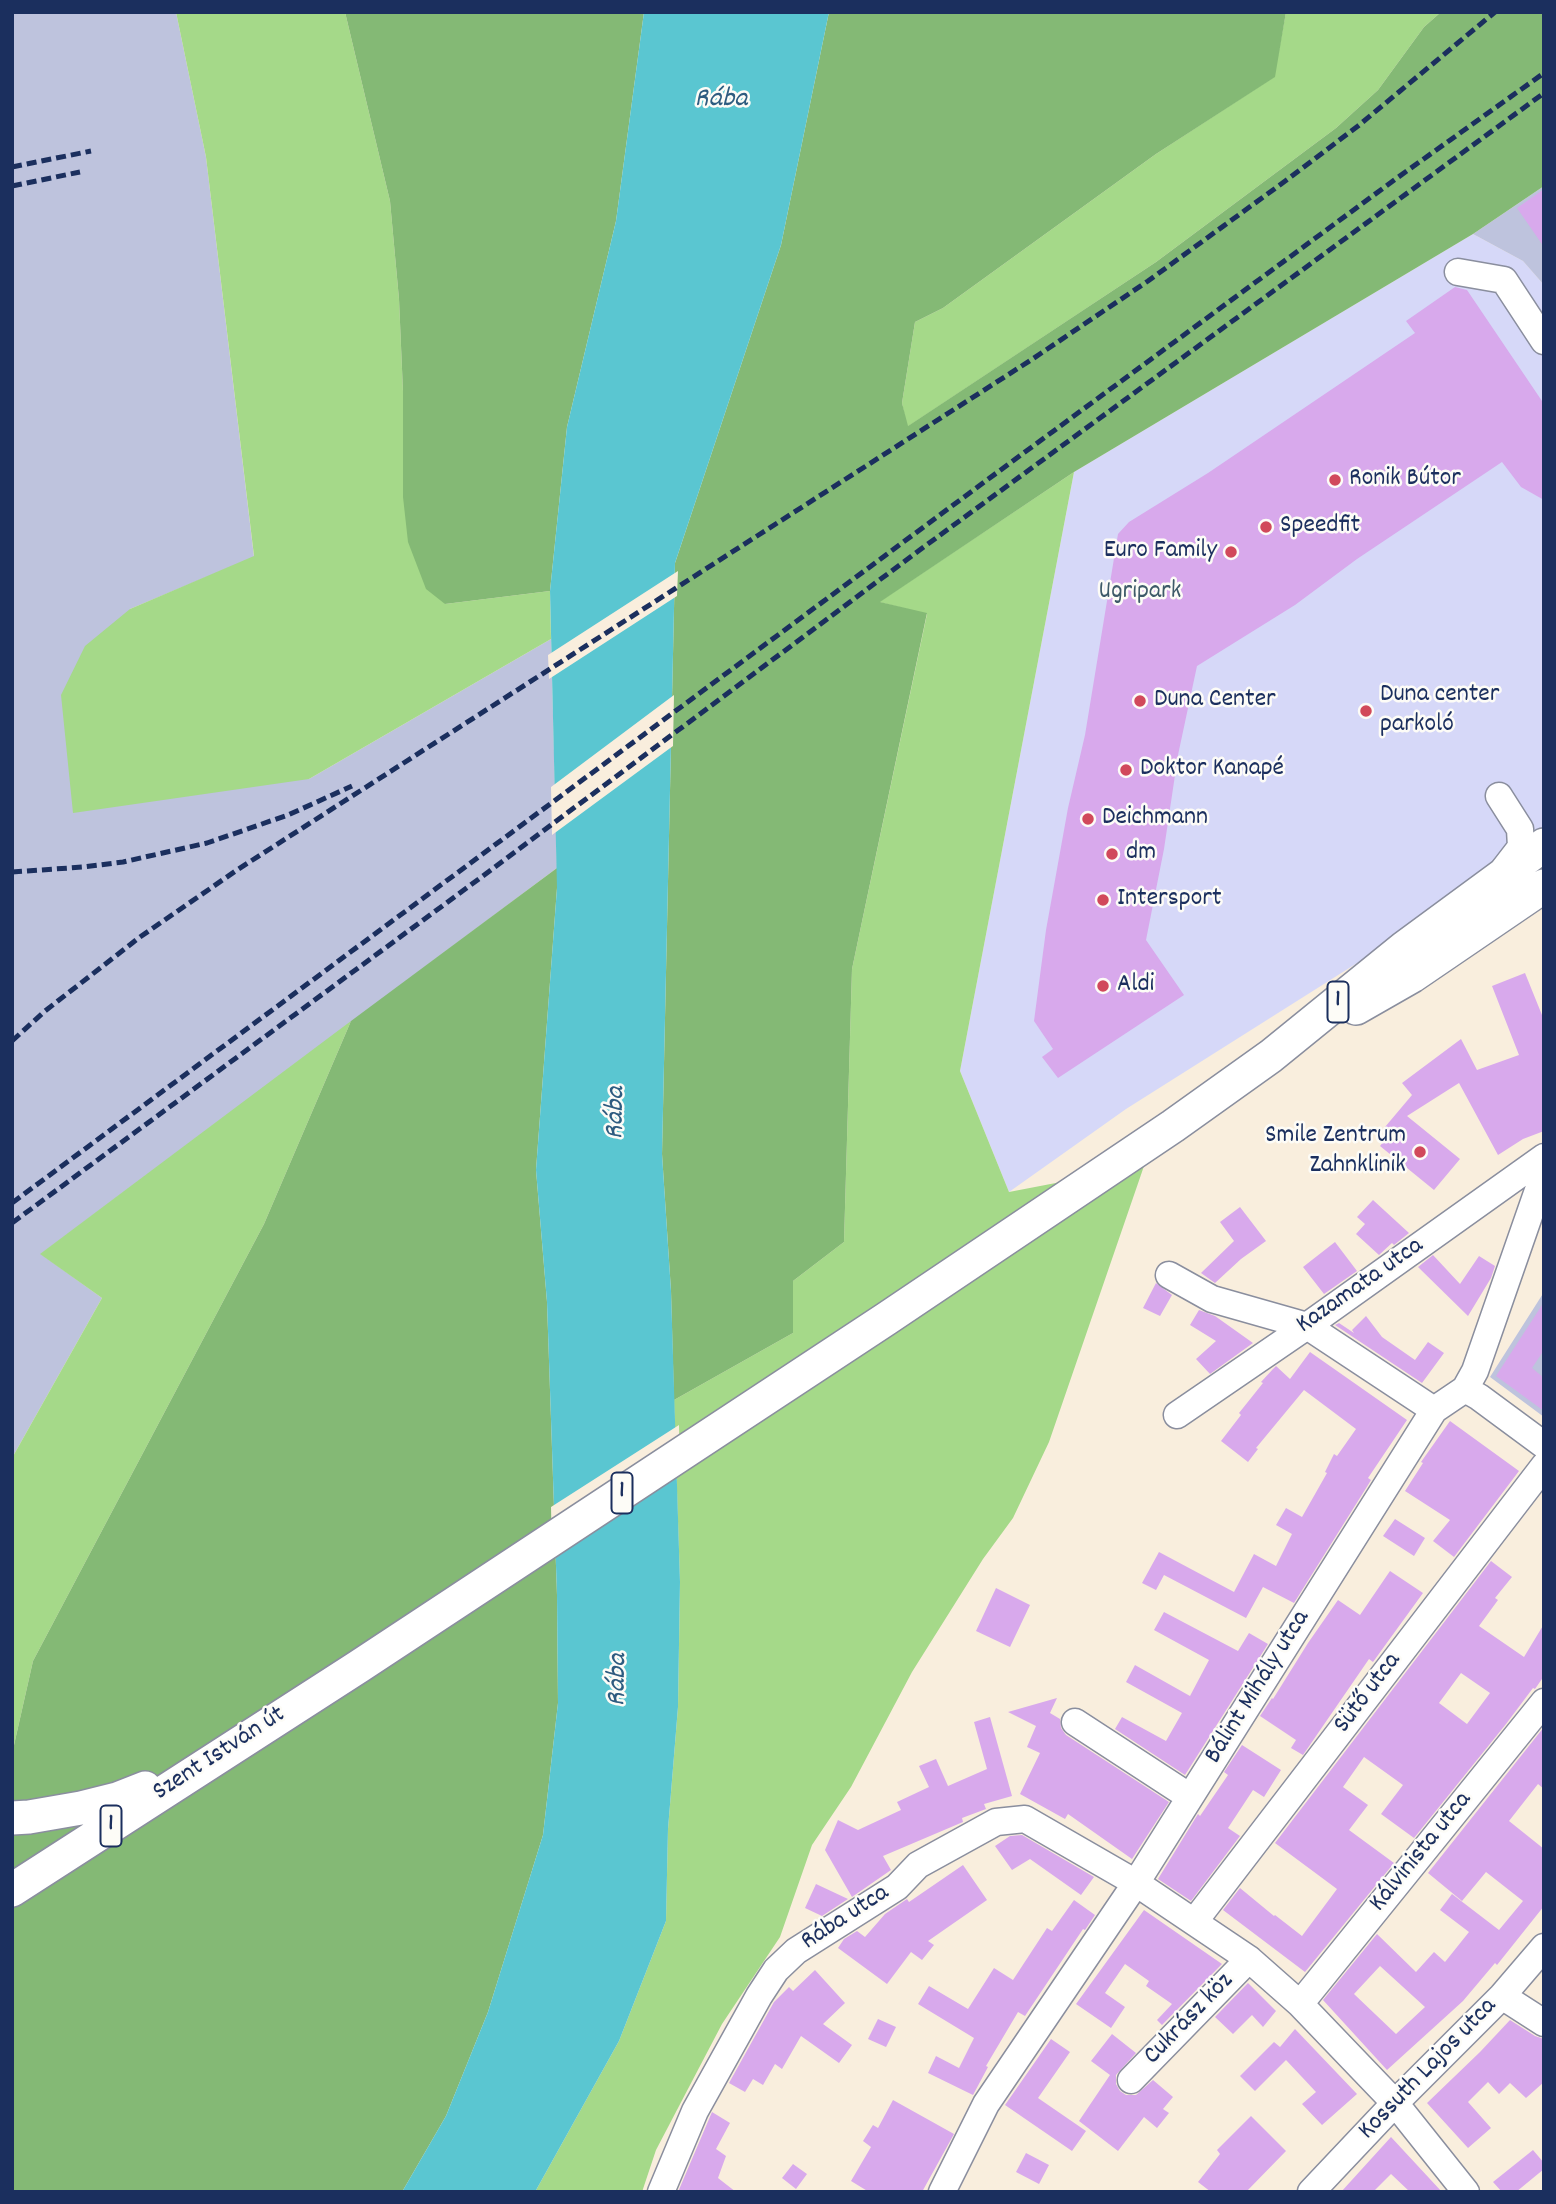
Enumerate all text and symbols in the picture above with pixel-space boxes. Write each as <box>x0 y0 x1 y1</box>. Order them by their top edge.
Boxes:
water label: Rába <box>695 84 747 118</box>
place label: Ronik Bútor <box>1349 464 1461 496</box>
marker: Ronik Bútor <box>1327 472 1343 488</box>
place label: Speedfit <box>1280 511 1360 543</box>
marker: Speedfit <box>1258 519 1274 535</box>
place label: Euro Family <box>1104 536 1217 568</box>
marker: Euro Family <box>1223 544 1239 560</box>
park label: Ugripark <box>1099 577 1181 609</box>
place label: Duna center parkoló <box>1380 680 1499 742</box>
place label: Duna Center <box>1154 685 1276 717</box>
marker: Duna Center <box>1132 693 1148 709</box>
marker: Duna center parkoló <box>1358 703 1374 719</box>
place label: Doktor Kanapé <box>1140 754 1284 786</box>
marker: Doktor Kanapé <box>1118 762 1134 778</box>
place label: Deichmann <box>1102 803 1208 835</box>
marker: Deichmann <box>1080 811 1096 827</box>
place label: dm <box>1126 838 1156 870</box>
marker: dm <box>1104 846 1120 862</box>
place label: Intersport <box>1117 884 1221 916</box>
marker: Intersport <box>1095 892 1111 908</box>
place label: Aldi <box>1117 970 1154 1002</box>
marker: Aldi <box>1095 978 1111 994</box>
road number: 1 <box>1328 982 1348 1022</box>
water label: Rába <box>601 1086 635 1140</box>
place label: Smile Zentrum Zahnklinik <box>1265 1121 1406 1182</box>
marker: Smile Zentrum Zahnklinik <box>1412 1144 1428 1160</box>
street label: Kazamata utca <box>1292 1232 1430 1342</box>
road number: 1 <box>612 1472 632 1513</box>
street label: Bálint Mihály utca <box>1199 1606 1319 1770</box>
street label: Sütő utca <box>1328 1647 1410 1741</box>
water label: Rába <box>603 1653 637 1707</box>
street label: Szent István út <box>148 1701 292 1809</box>
street label: Kálvinista utca <box>1364 1787 1480 1919</box>
road number: 1 <box>100 1805 122 1846</box>
street label: Rába utca <box>796 1879 896 1959</box>
street label: Cukrász köz <box>1138 1967 1242 2073</box>
street label: Kossuth Lajos utca <box>1353 1992 1505 2148</box>

